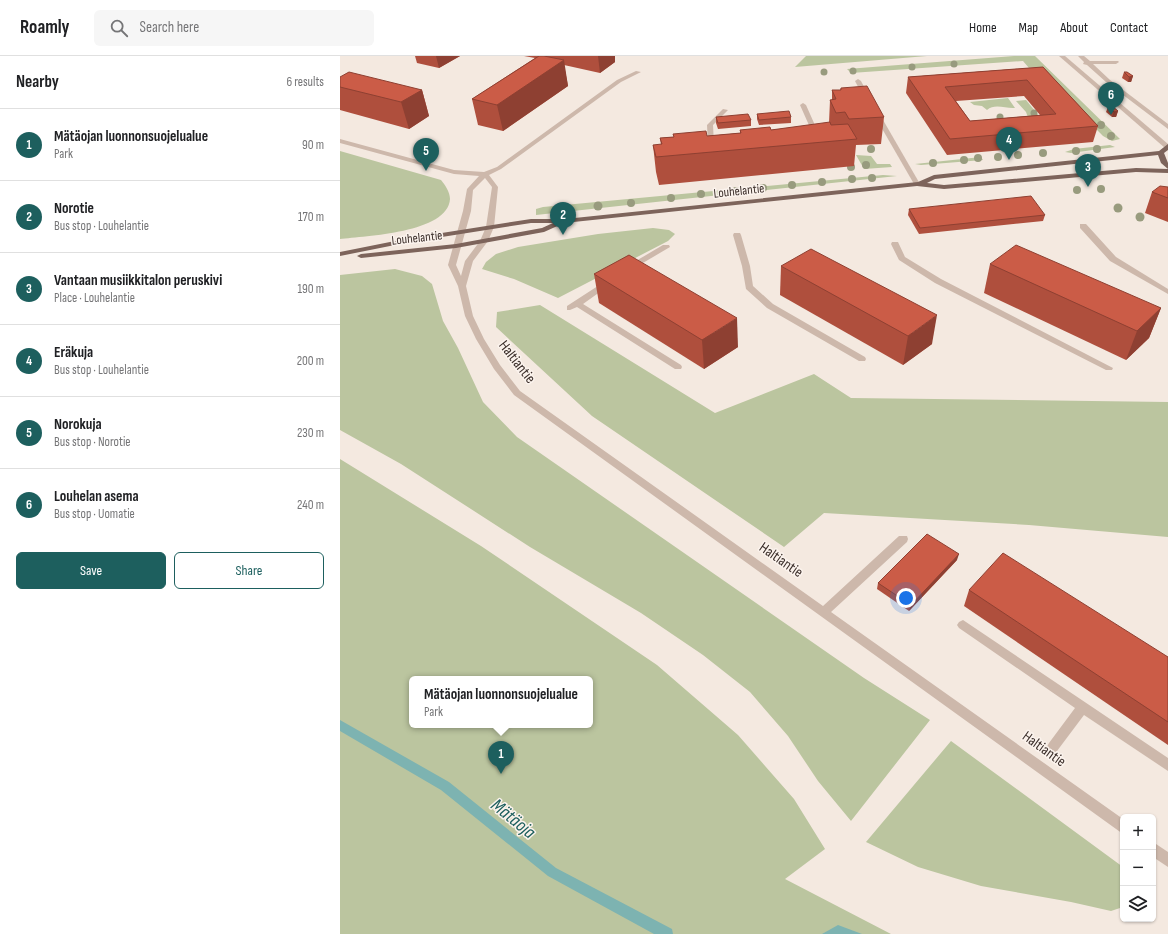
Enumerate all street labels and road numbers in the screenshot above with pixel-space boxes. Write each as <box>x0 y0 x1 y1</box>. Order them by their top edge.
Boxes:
street label: Louhelantie <box>713 180 765 202</box>
street label: Louhelantie <box>391 227 443 249</box>
street label: Haltiantie <box>494 337 540 387</box>
street label: Haltiantie <box>755 538 807 582</box>
street label: Haltiantie <box>1018 727 1070 771</box>

